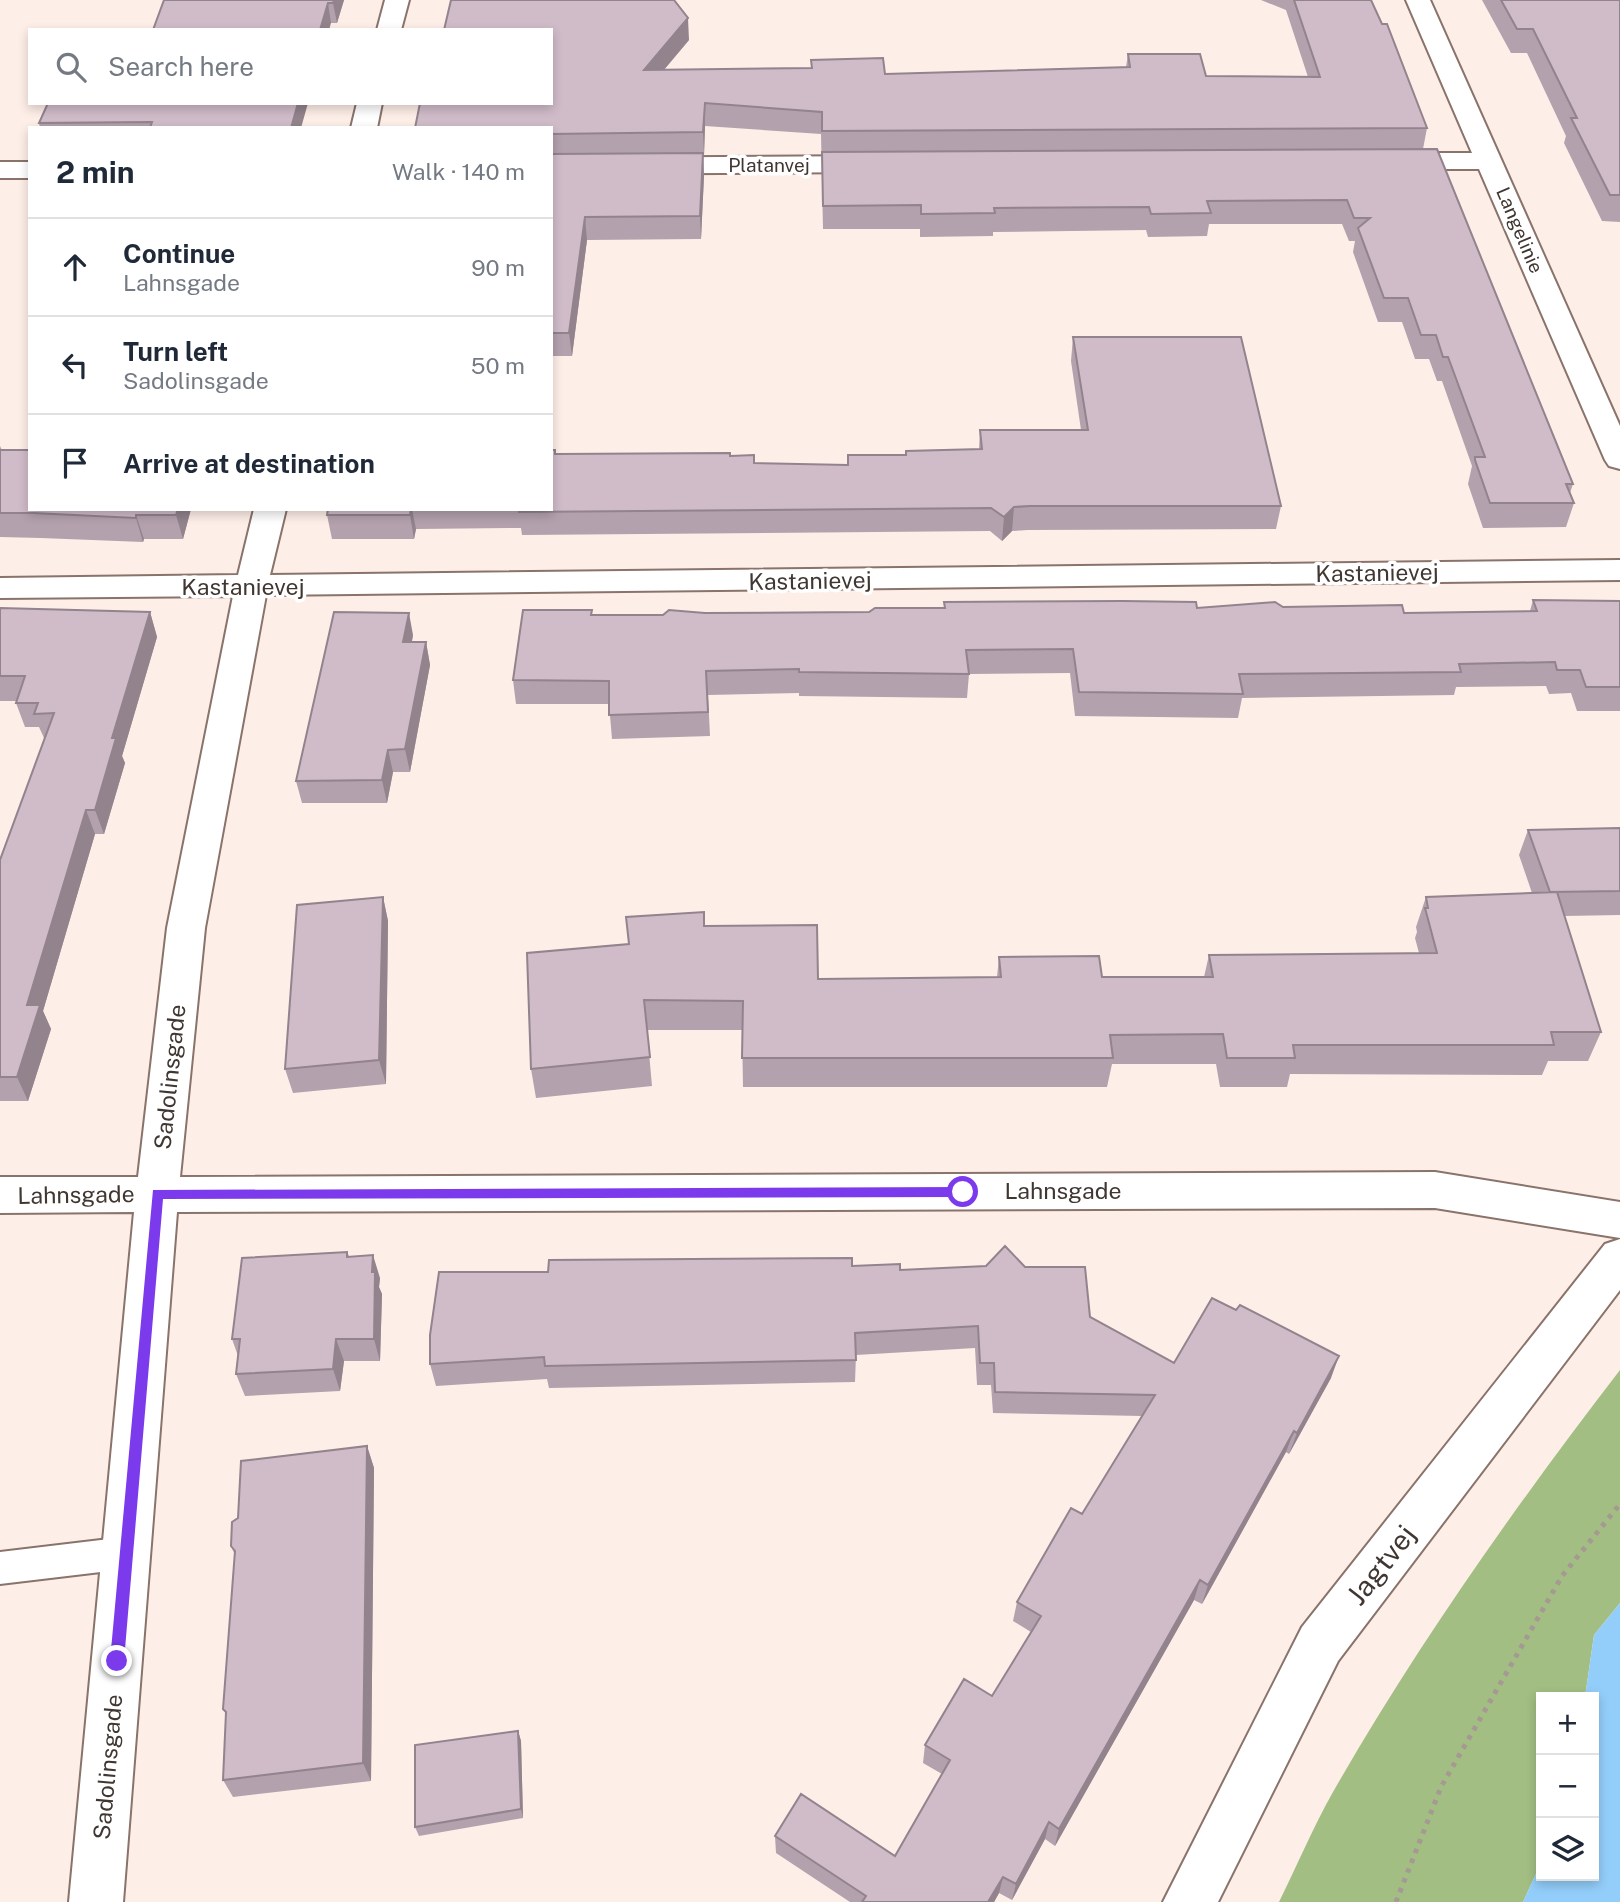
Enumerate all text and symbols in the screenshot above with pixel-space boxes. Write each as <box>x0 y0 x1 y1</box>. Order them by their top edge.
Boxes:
search box <box>28 28 553 105</box>
icon: search <box>52 48 90 86</box>
text: Search here <box>108 51 254 82</box>
text: 2 min <box>56 154 135 190</box>
street label: Platanvej <box>728 154 810 176</box>
text: Walk · 140 m <box>392 158 525 185</box>
street label: Langelinie <box>1492 184 1548 276</box>
text: Continue <box>123 238 235 269</box>
icon: ahead <box>56 248 94 286</box>
text: 90 m <box>471 254 525 281</box>
text: Lahnsgade <box>123 269 240 296</box>
text: Turn left <box>123 336 228 367</box>
icon: left <box>56 346 94 384</box>
text: 50 m <box>471 352 525 379</box>
text: Sadolinsgade <box>123 367 269 394</box>
icon: arrive <box>56 444 94 482</box>
text: Arrive at destination <box>123 448 375 479</box>
street label: Kastanievej <box>1315 558 1439 587</box>
street label: Kastanievej <box>748 566 872 595</box>
street label: Kastanievej <box>181 573 305 600</box>
street label: Sadolinsgade <box>148 1003 191 1151</box>
route start <box>947 1176 978 1207</box>
street label: Lahnsgade <box>1004 1177 1122 1204</box>
street label: Lahnsgade <box>17 1180 135 1209</box>
street label: Jagtvej <box>1339 1518 1422 1611</box>
route end <box>101 1645 132 1676</box>
map controls <box>1536 1692 1599 1881</box>
button: + <box>1536 1692 1599 1755</box>
street label: Sadolinsgade <box>88 1693 127 1841</box>
button: − <box>1536 1755 1599 1818</box>
button: layers <box>1536 1818 1599 1881</box>

